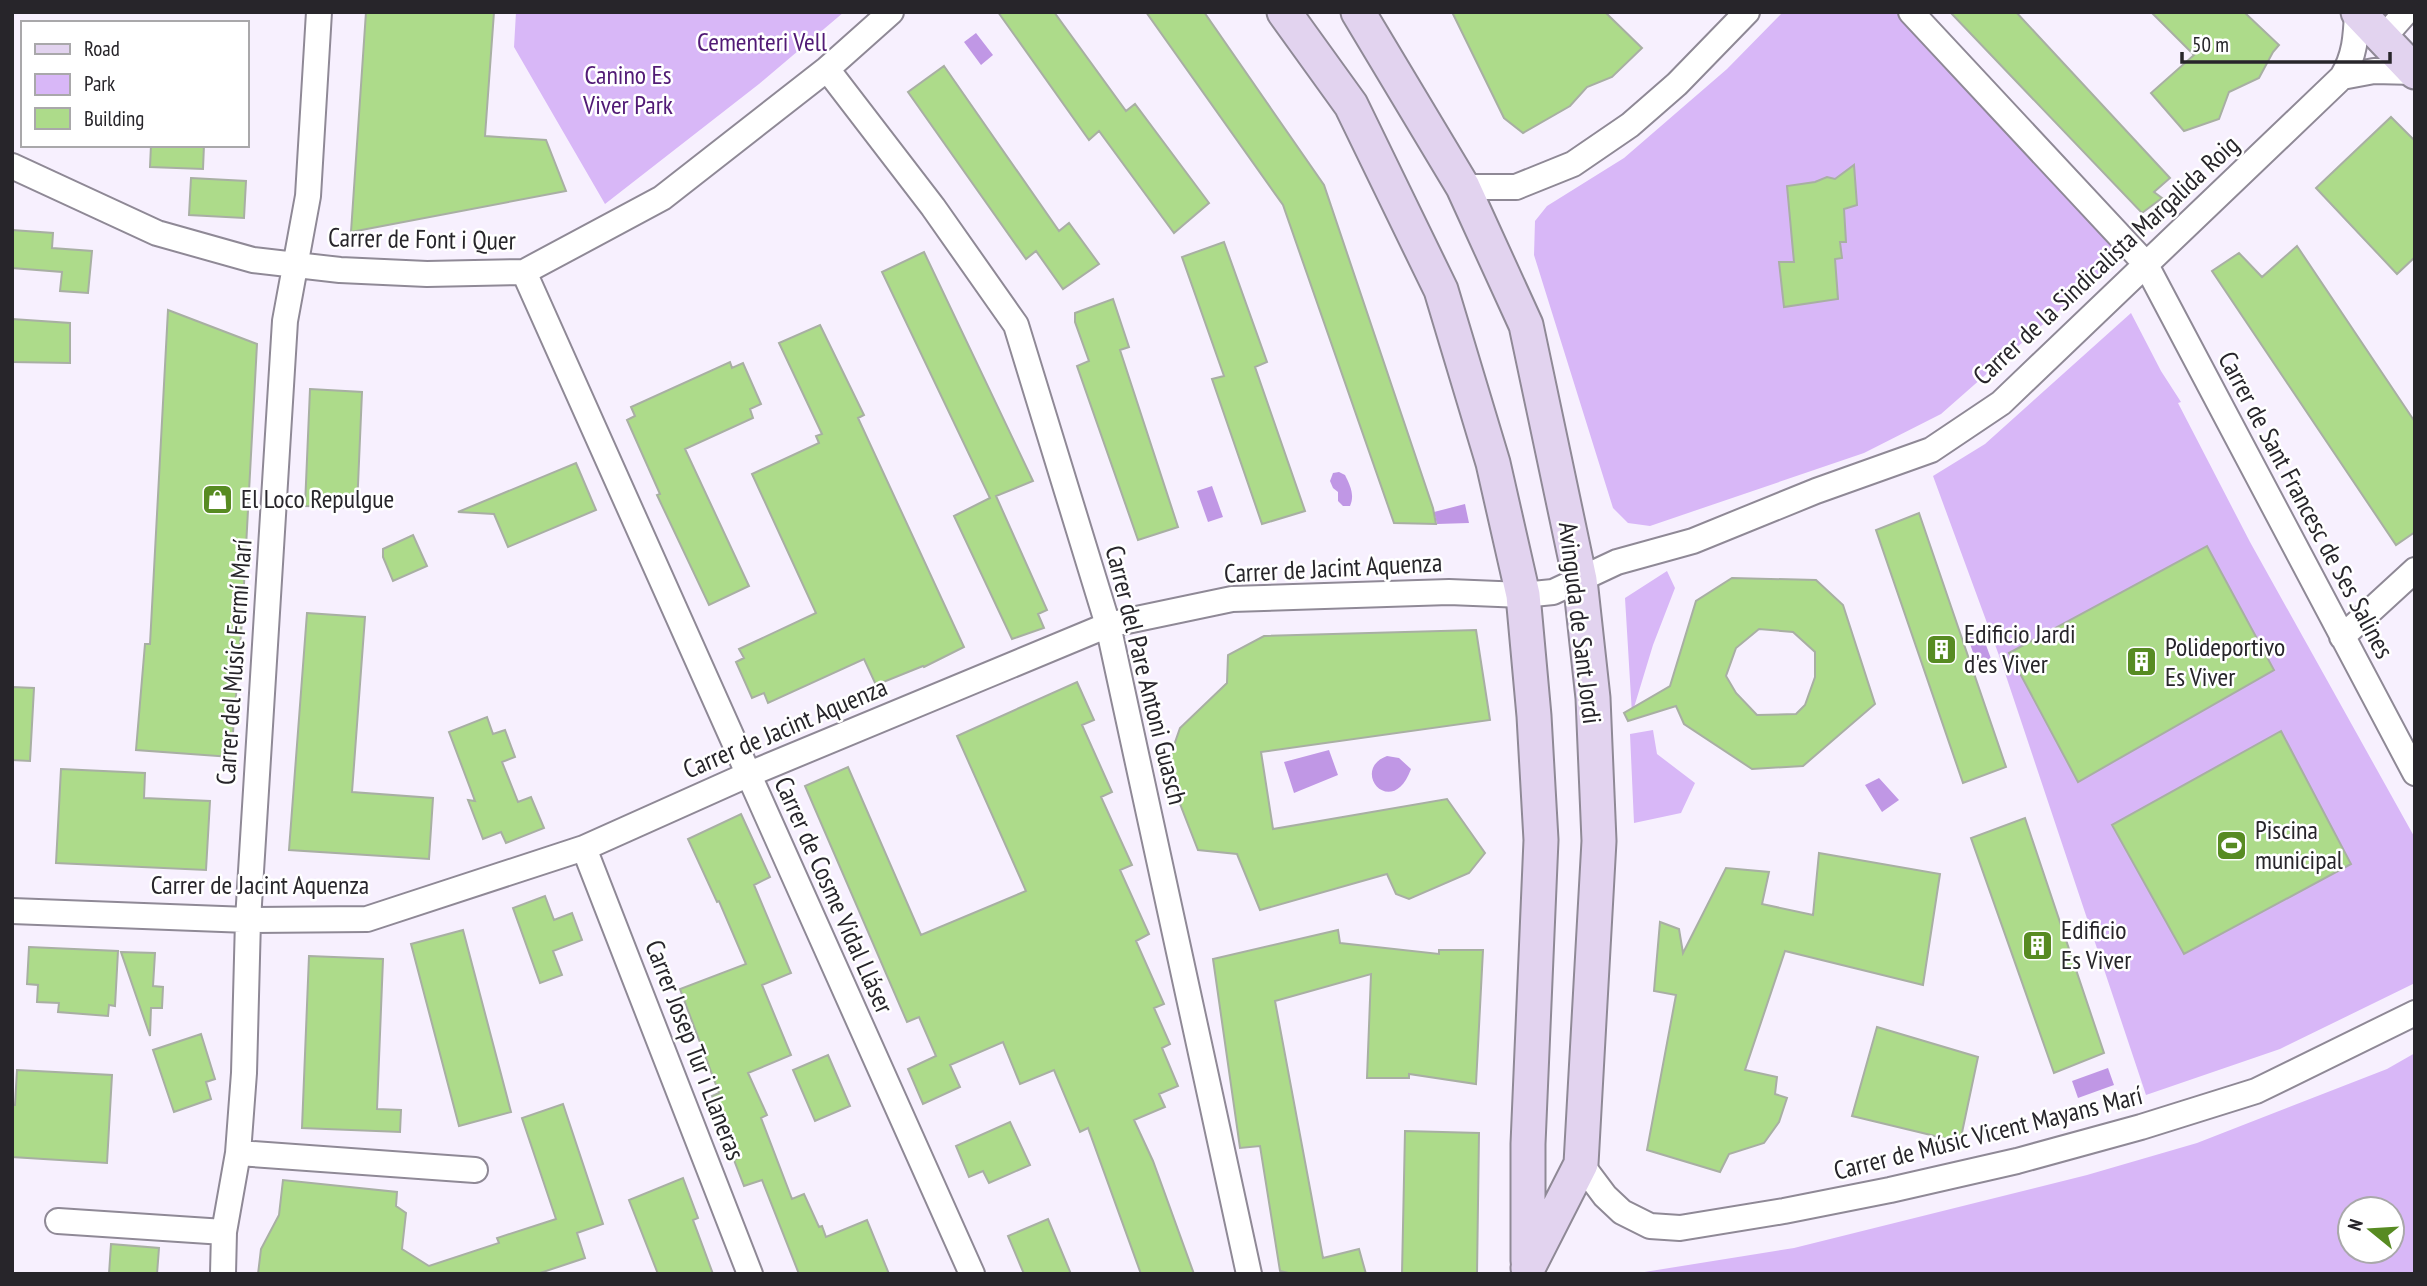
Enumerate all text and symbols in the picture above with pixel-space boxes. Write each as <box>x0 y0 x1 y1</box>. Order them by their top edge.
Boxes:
legend <box>21 21 248 147</box>
scale bar <box>2182 21 2390 65</box>
park label: Cementeri Vell <box>697 25 827 58</box>
text: 50 m <box>2192 31 2229 58</box>
text: Road <box>84 35 120 62</box>
park label: Canino Es Viver Park <box>582 58 673 121</box>
text: Park <box>84 70 115 97</box>
text: Building <box>84 105 144 132</box>
street label: Carrer de la Sindicalista Margalida Roig <box>1966 128 2245 392</box>
street label: Carrer de Font i Quer <box>328 220 516 257</box>
street label: Carrer de Sant Francesc de Ses Salines <box>2211 346 2401 664</box>
shop icon: El Loco Repulgue <box>201 482 235 516</box>
place label: El Loco Repulgue <box>241 482 394 515</box>
street label: Avinguda de Sant Jordi <box>1552 520 1609 726</box>
street label: Carrer del Músic Fermí Marí <box>208 538 259 786</box>
street label: Carrer del Pare Antoni Guasch <box>1098 542 1195 808</box>
street label: Carrer de Jacint Aquenza <box>1223 545 1443 590</box>
place label: Edificio Jardi d'es Viver <box>1964 617 2076 680</box>
place label: Polideportivo Es Viver <box>2165 630 2285 693</box>
building icon: Edificio Jardi d'es Viver <box>1924 632 1958 666</box>
building icon: Polideportivo Es Viver <box>2125 645 2159 679</box>
street label: Carrer de Jacint Aquenza <box>678 670 892 785</box>
street label: Carrer de Cosme Vidal Lláser <box>767 771 902 1018</box>
place label: Piscina municipal <box>2255 813 2343 876</box>
sports icon: Piscina municipal <box>2215 828 2249 862</box>
street label: Carrer de Jacint Aquenza <box>151 868 369 901</box>
place label: Edificio Es Viver <box>2061 913 2131 976</box>
building icon: Edificio Es Viver <box>2021 928 2055 962</box>
street label: Carrer Josep Tur i Llaneras <box>638 935 753 1164</box>
street label: Carrer de Músic Vicent Mayans Marí <box>1830 1078 2146 1187</box>
north arrow <box>2336 1195 2406 1265</box>
text: N <box>2342 1216 2368 1233</box>

